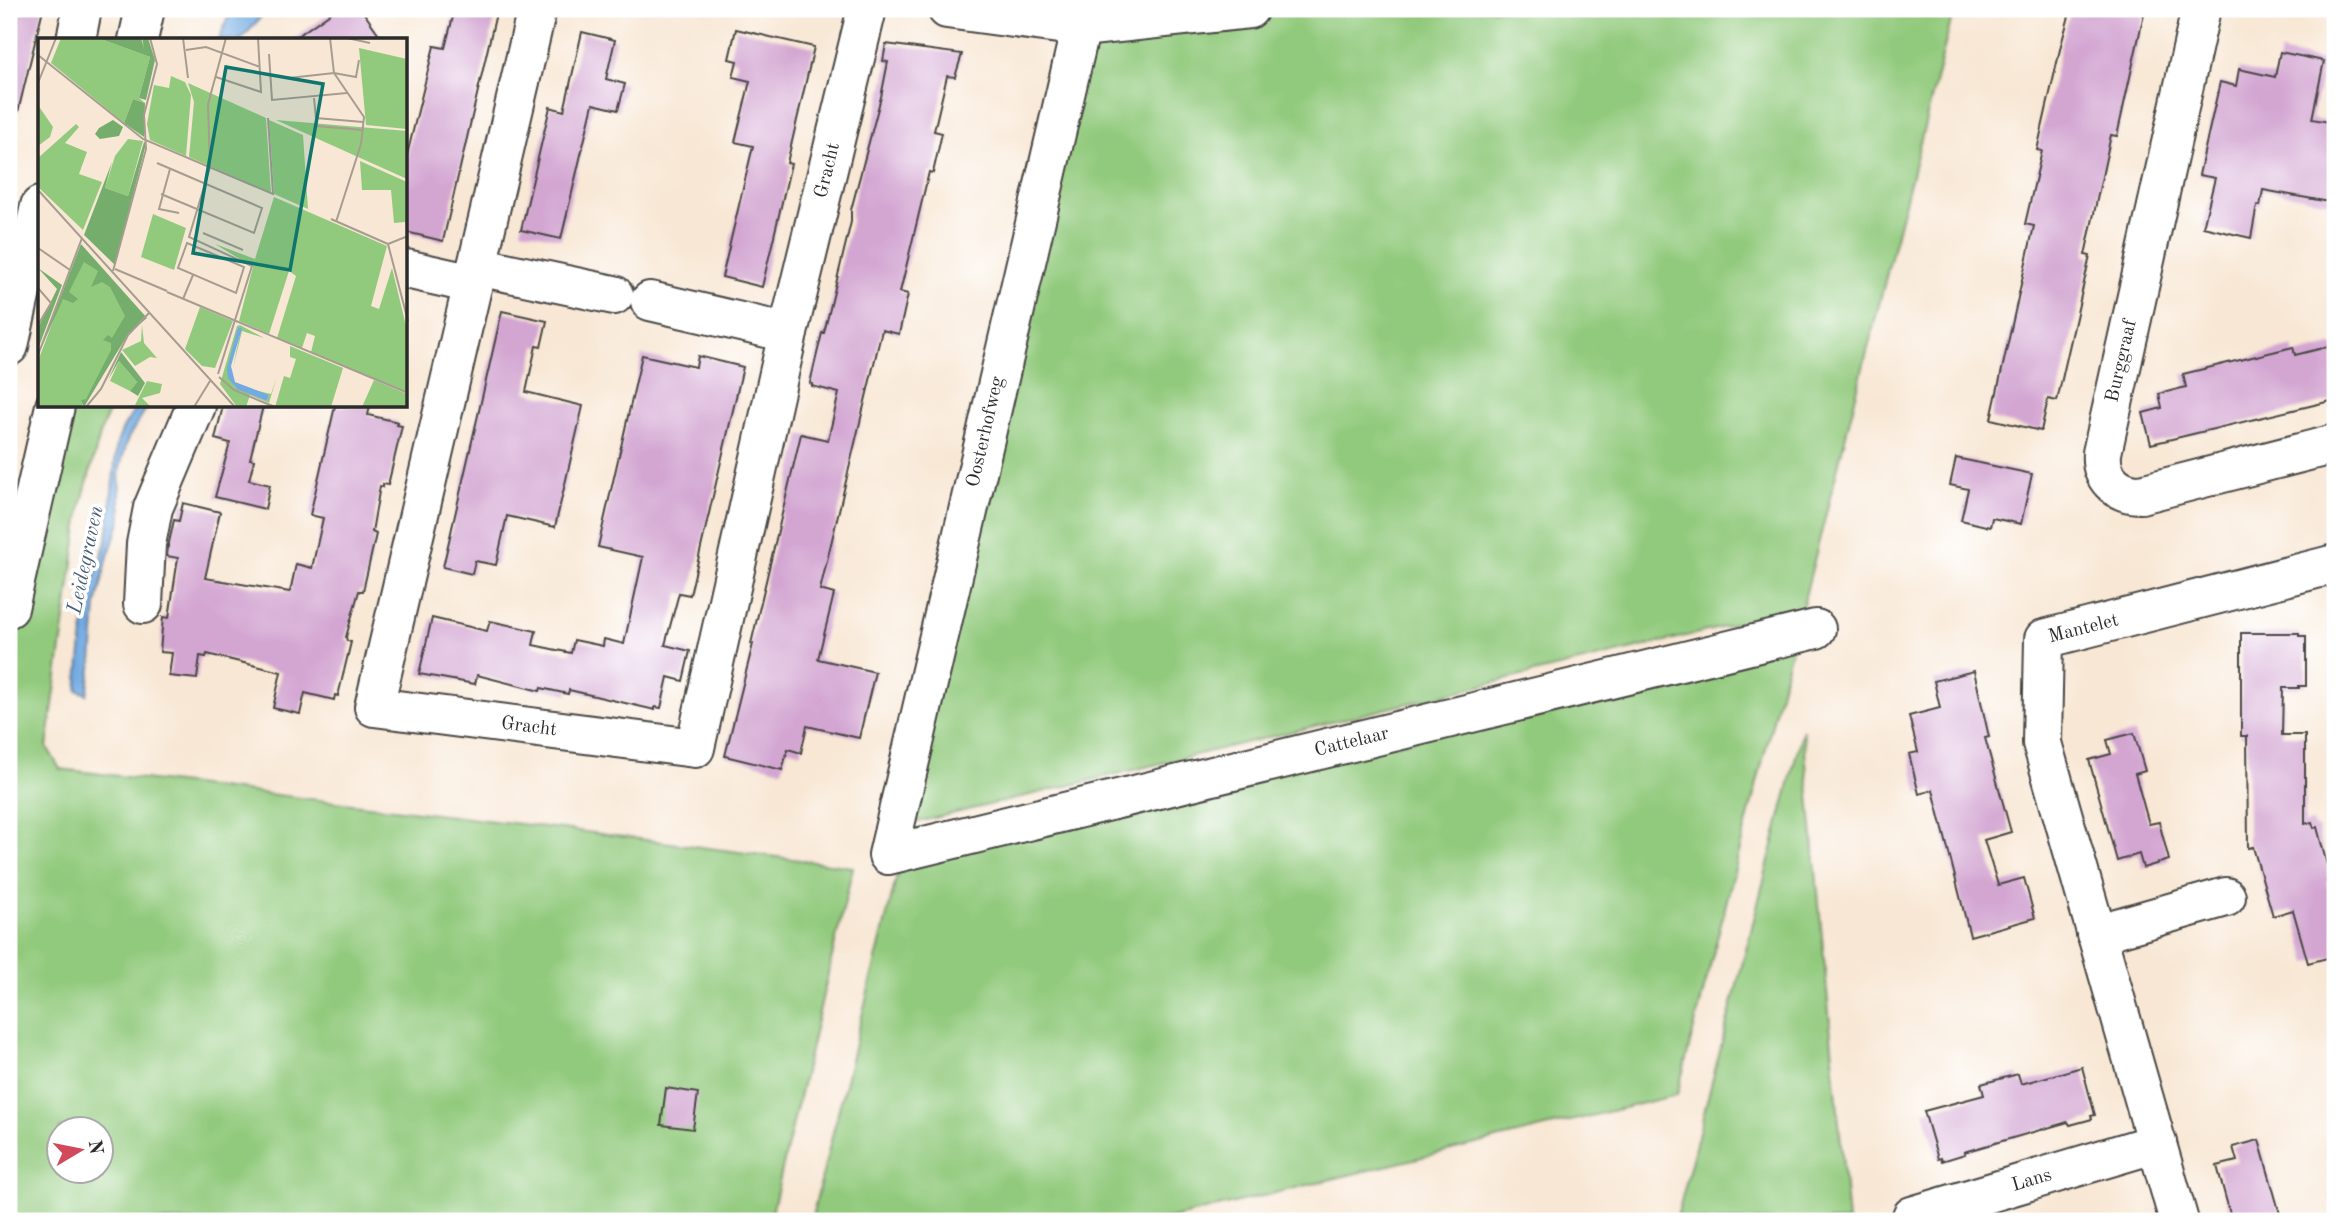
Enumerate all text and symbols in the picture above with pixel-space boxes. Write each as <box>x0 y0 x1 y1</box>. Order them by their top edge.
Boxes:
inset map <box>38 38 408 408</box>
street label: Gracht <box>812 141 844 200</box>
street label: Burggraaf <box>2103 317 2141 404</box>
street label: Oosterhofweg <box>964 374 1008 489</box>
water label: Leidegraven <box>64 504 108 617</box>
street label: Mantelet <box>2046 611 2120 647</box>
street label: Gracht <box>500 714 558 740</box>
street label: Cattelaar <box>1313 724 1391 760</box>
north arrow <box>46 1114 116 1184</box>
text: N <box>84 1139 105 1157</box>
street label: Lans <box>2010 1165 2054 1195</box>

